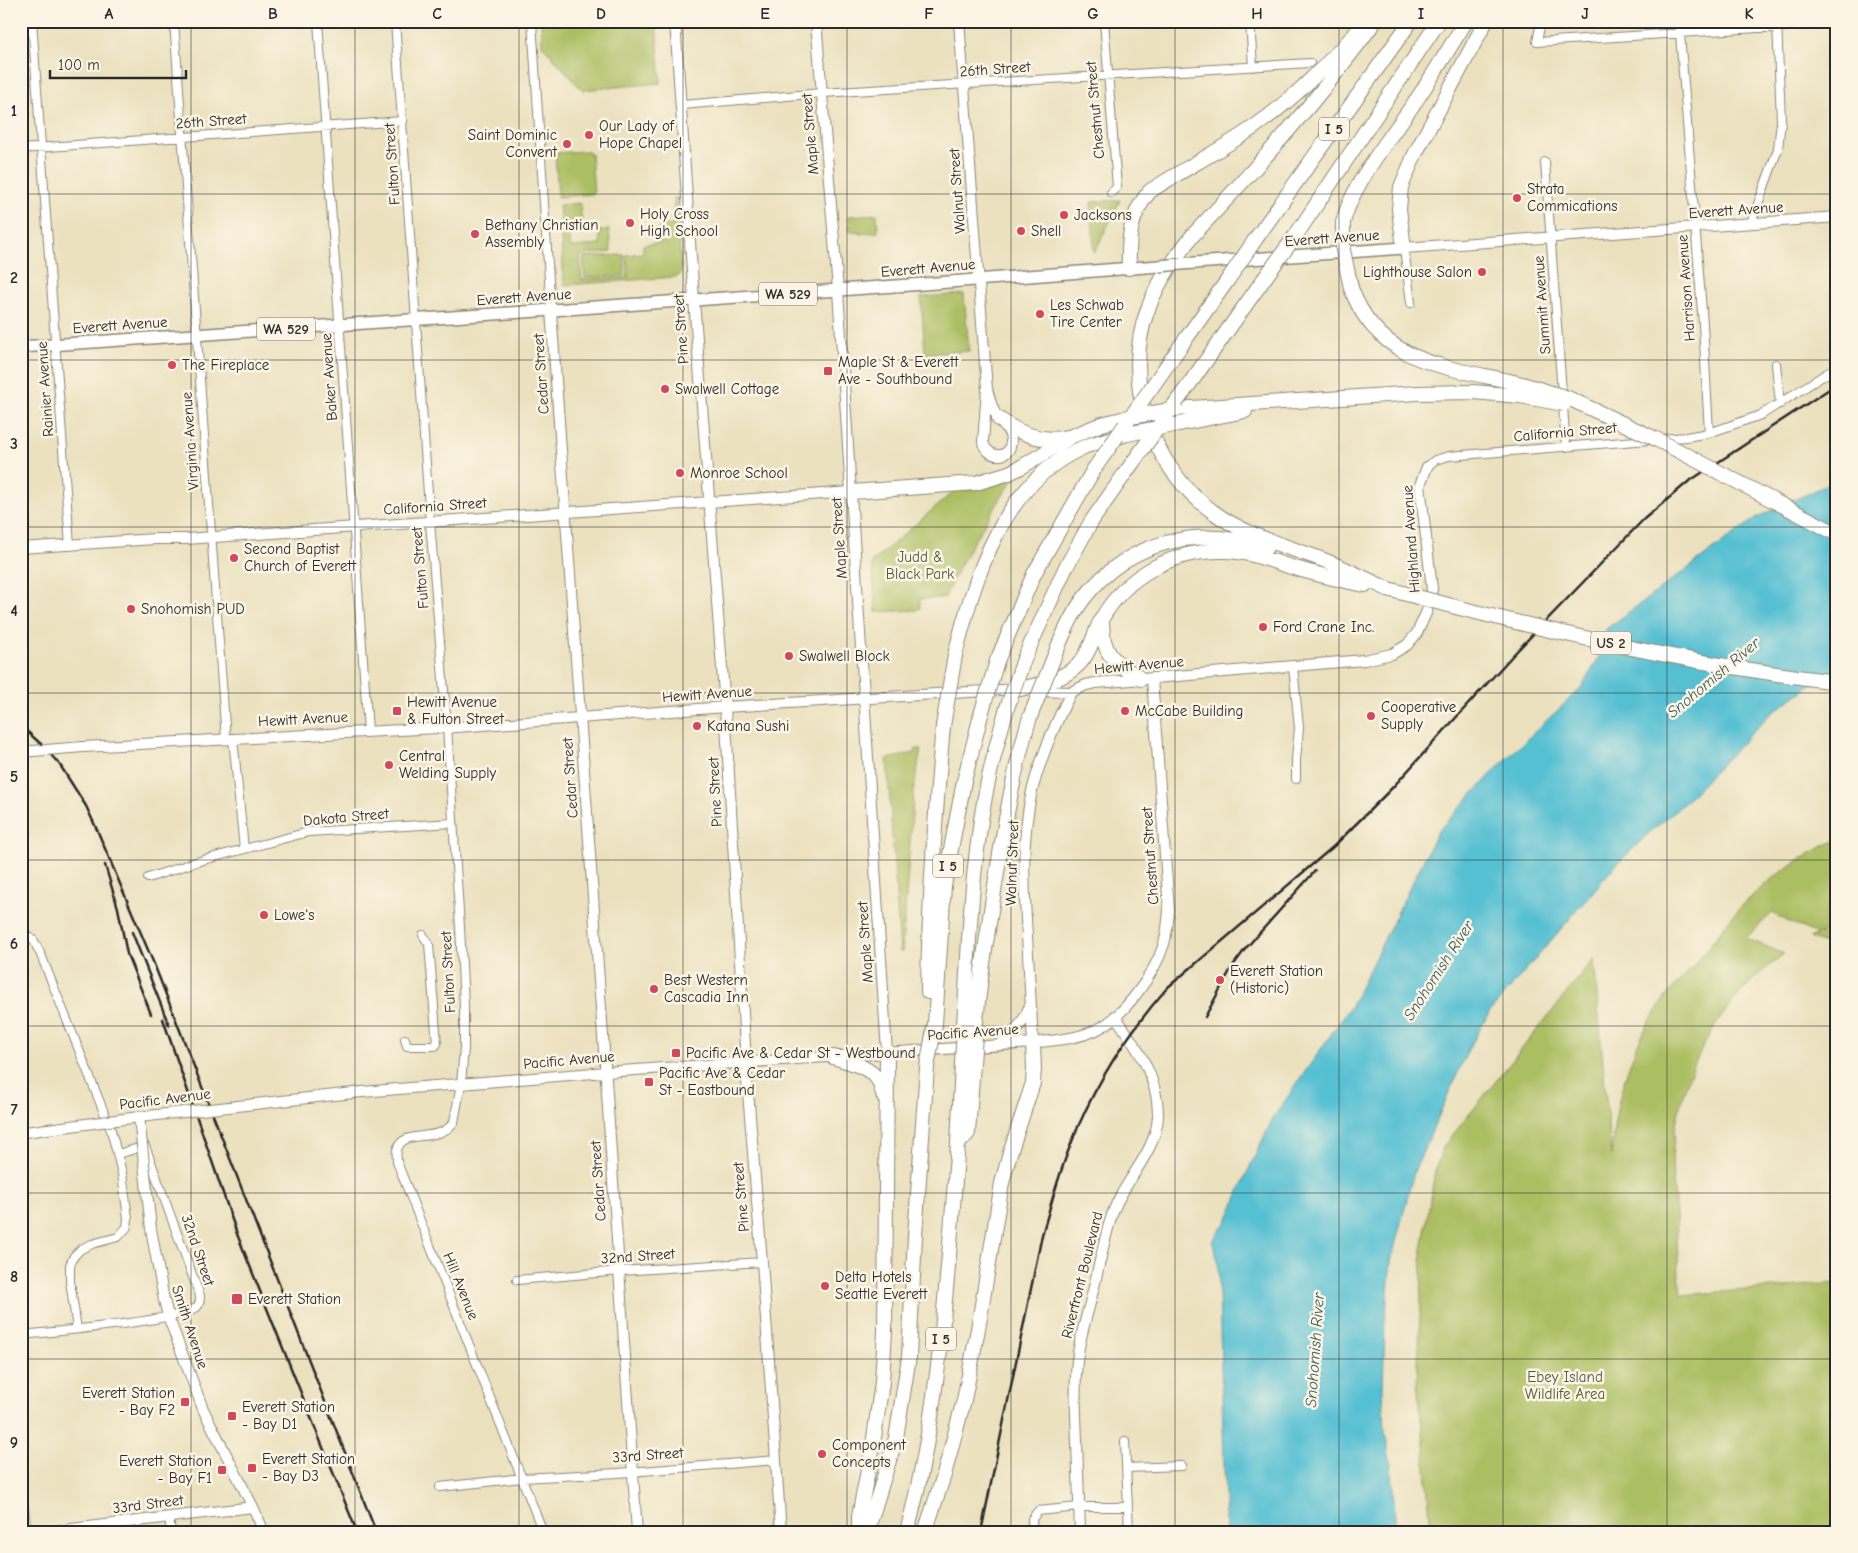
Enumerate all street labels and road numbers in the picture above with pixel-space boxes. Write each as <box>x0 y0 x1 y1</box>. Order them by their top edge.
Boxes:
street label: 26th Street <box>959 58 1032 80</box>
street label: Chestnut Street <box>1082 60 1108 160</box>
street label: Maple Street <box>797 92 823 175</box>
street label: 26th Street <box>175 110 248 132</box>
road number: I 5 <box>1319 118 1349 140</box>
street label: Fulton Street <box>380 122 404 206</box>
street label: Walnut Street <box>945 147 969 234</box>
street label: Everett Avenue <box>1688 198 1784 222</box>
street label: Everett Avenue <box>1284 226 1380 250</box>
street label: Harrison Avenue <box>1673 234 1699 342</box>
street label: Summit Avenue <box>1530 254 1554 355</box>
street label: Everett Avenue <box>880 255 977 281</box>
road number: WA 529 <box>759 282 817 306</box>
street label: Everett Avenue <box>476 285 572 309</box>
street label: Pine Street <box>670 293 692 365</box>
street label: Everett Avenue <box>72 313 168 337</box>
road number: WA 529 <box>257 318 315 340</box>
street label: Baker Avenue <box>317 332 341 422</box>
street label: Cedar Street <box>529 332 553 415</box>
street label: Rainier Avenue <box>33 340 57 437</box>
street label: Virginia Avenue <box>178 391 202 491</box>
street label: California Street <box>1513 418 1618 445</box>
street label: Highland Avenue <box>1398 484 1424 594</box>
street label: California Street <box>383 493 488 519</box>
street label: Maple Street <box>827 496 851 579</box>
street label: Fulton Street <box>407 526 433 610</box>
road number: US 2 <box>1591 632 1631 654</box>
street label: Hewitt Avenue <box>1093 652 1185 678</box>
street label: Hewitt Avenue <box>661 682 753 706</box>
street label: Hewitt Avenue <box>258 708 349 730</box>
street label: Cedar Street <box>558 736 582 819</box>
street label: Pine Street <box>704 756 726 828</box>
street label: Dakota Street <box>302 804 390 830</box>
street label: Chestnut Street <box>1138 806 1162 906</box>
street label: Walnut Street <box>1002 819 1023 906</box>
road number: I 5 <box>933 854 963 878</box>
street label: Maple Street <box>853 900 877 983</box>
street label: Fulton Street <box>437 930 459 1014</box>
street label: Pacific Avenue <box>927 1020 1020 1044</box>
street label: Pacific Avenue <box>523 1047 616 1073</box>
street label: Pacific Avenue <box>118 1084 212 1114</box>
street label: Cedar Street <box>586 1139 610 1222</box>
street label: Pine Street <box>729 1161 753 1233</box>
street label: Riverfront Boulevard <box>1058 1210 1106 1340</box>
street label: 32nd Street <box>177 1212 219 1289</box>
street label: 32nd Street <box>600 1244 676 1268</box>
street label: Hill Avenue <box>439 1249 483 1323</box>
street label: Smith Avenue <box>168 1283 212 1372</box>
road number: I 5 <box>926 1328 956 1350</box>
street label: 33rd Street <box>612 1443 685 1466</box>
street label: 33rd Street <box>112 1491 185 1517</box>

